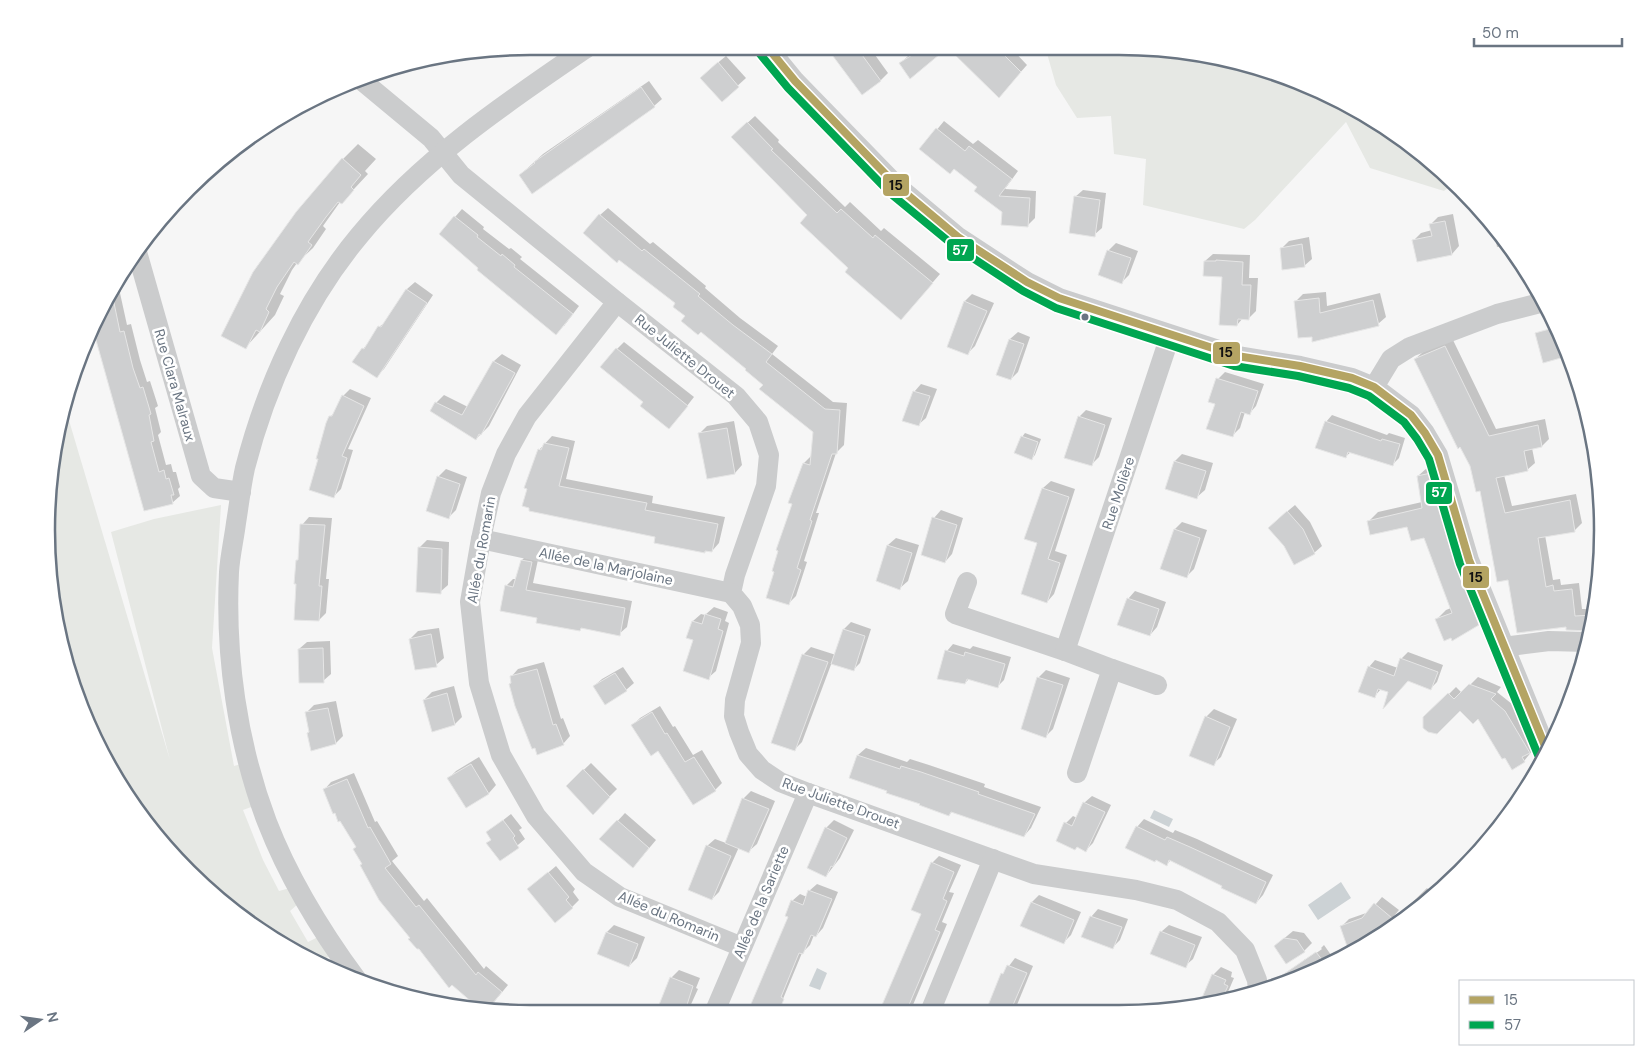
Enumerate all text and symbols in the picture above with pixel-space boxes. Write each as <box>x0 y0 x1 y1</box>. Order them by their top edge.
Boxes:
scale bar <box>1474 15 1622 47</box>
text: 50 m <box>1482 23 1519 43</box>
line badge: 15 <box>882 173 910 197</box>
text: 15 <box>889 176 903 194</box>
line badge: 57 <box>946 238 975 262</box>
text: 57 <box>952 241 969 259</box>
street label: Rue Juliette Drouet <box>631 310 739 402</box>
unlabelled marker <box>1080 312 1090 322</box>
street label: Rue Clara Malraux <box>150 327 200 443</box>
line badge: 15 <box>1212 341 1241 365</box>
text: 15 <box>1219 343 1233 361</box>
street label: Rue Molière <box>1098 454 1138 532</box>
line badge: 57 <box>1425 481 1453 505</box>
text: 57 <box>1431 483 1448 501</box>
street label: Allée du Romarin <box>463 495 499 605</box>
street label: Allée de la Marjolaine <box>537 543 675 589</box>
line badge: 15 <box>1462 565 1490 589</box>
text: 15 <box>1469 568 1483 586</box>
street label: Rue Juliette Drouet <box>780 773 902 833</box>
street label: Allée de la Sariette <box>729 843 793 961</box>
street label: Allée du Romarin <box>616 887 722 945</box>
legend <box>1459 980 1634 1045</box>
text: 15 <box>1504 990 1518 1010</box>
north arrow <box>15 995 65 1045</box>
text: N <box>43 1010 63 1024</box>
text: 57 <box>1504 1015 1521 1035</box>

